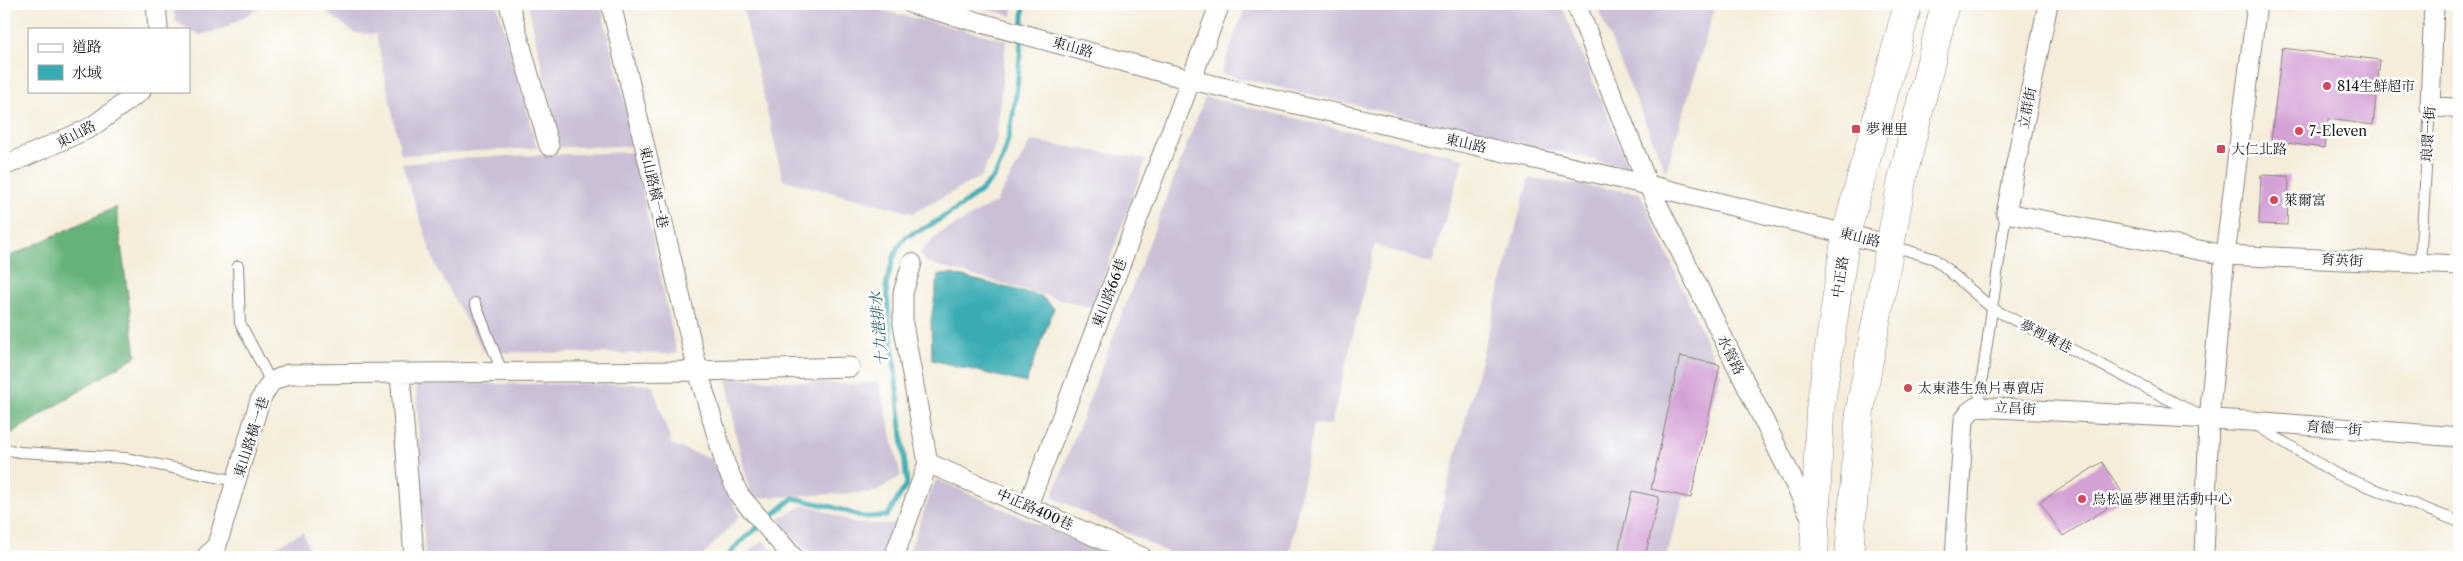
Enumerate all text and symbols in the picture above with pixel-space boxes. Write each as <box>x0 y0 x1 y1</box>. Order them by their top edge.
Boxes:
legend <box>28 28 190 92</box>
street label: 東山路 <box>1050 33 1096 61</box>
text: 道路 <box>72 37 102 56</box>
text: 水域 <box>72 63 102 82</box>
place label: 814生鮮超市 <box>2337 77 2415 95</box>
marker: 814生鮮超市 <box>2321 80 2333 92</box>
street label: 立群街 <box>2014 86 2040 130</box>
street label: 琅環一街 <box>2417 105 2439 163</box>
street label: 東山路 <box>53 116 99 152</box>
place label: 夢裡里 <box>1866 120 1908 138</box>
place label: 7-Eleven <box>2309 122 2367 140</box>
marker: 夢裡里 <box>1850 123 1862 135</box>
marker: 7-Eleven <box>2293 125 2305 137</box>
street label: 東山路 <box>1444 130 1488 156</box>
place label: 大仁北路 <box>2231 140 2287 158</box>
marker: 大仁北路 <box>2215 143 2227 155</box>
street label: 東山路橫一巷 <box>636 144 672 230</box>
place label: 萊爾富 <box>2284 191 2326 209</box>
marker: 萊爾富 <box>2268 194 2280 206</box>
street label: 東山路 <box>1837 223 1883 251</box>
street label: 育英街 <box>2321 250 2363 270</box>
street label: 中正路 <box>1828 255 1852 299</box>
street label: 東山路66巷 <box>1088 256 1130 330</box>
water label: 十九港排水 <box>866 289 891 367</box>
street label: 夢裡東巷 <box>2017 315 2075 357</box>
street label: 水管路 <box>1714 332 1748 378</box>
place label: 太東港生魚片專賣店 <box>1918 379 2044 397</box>
marker: 太東港生魚片專賣店 <box>1902 382 1914 394</box>
street label: 東山路橫一巷 <box>229 394 273 480</box>
street label: 立昌街 <box>1993 398 2037 418</box>
street label: 育德一街 <box>2305 417 2363 439</box>
street label: 中正路400巷 <box>994 484 1076 534</box>
place label: 鳥松區夢裡里活動中心 <box>2092 490 2232 508</box>
marker: 鳥松區夢裡里活動中心 <box>2076 493 2088 505</box>

